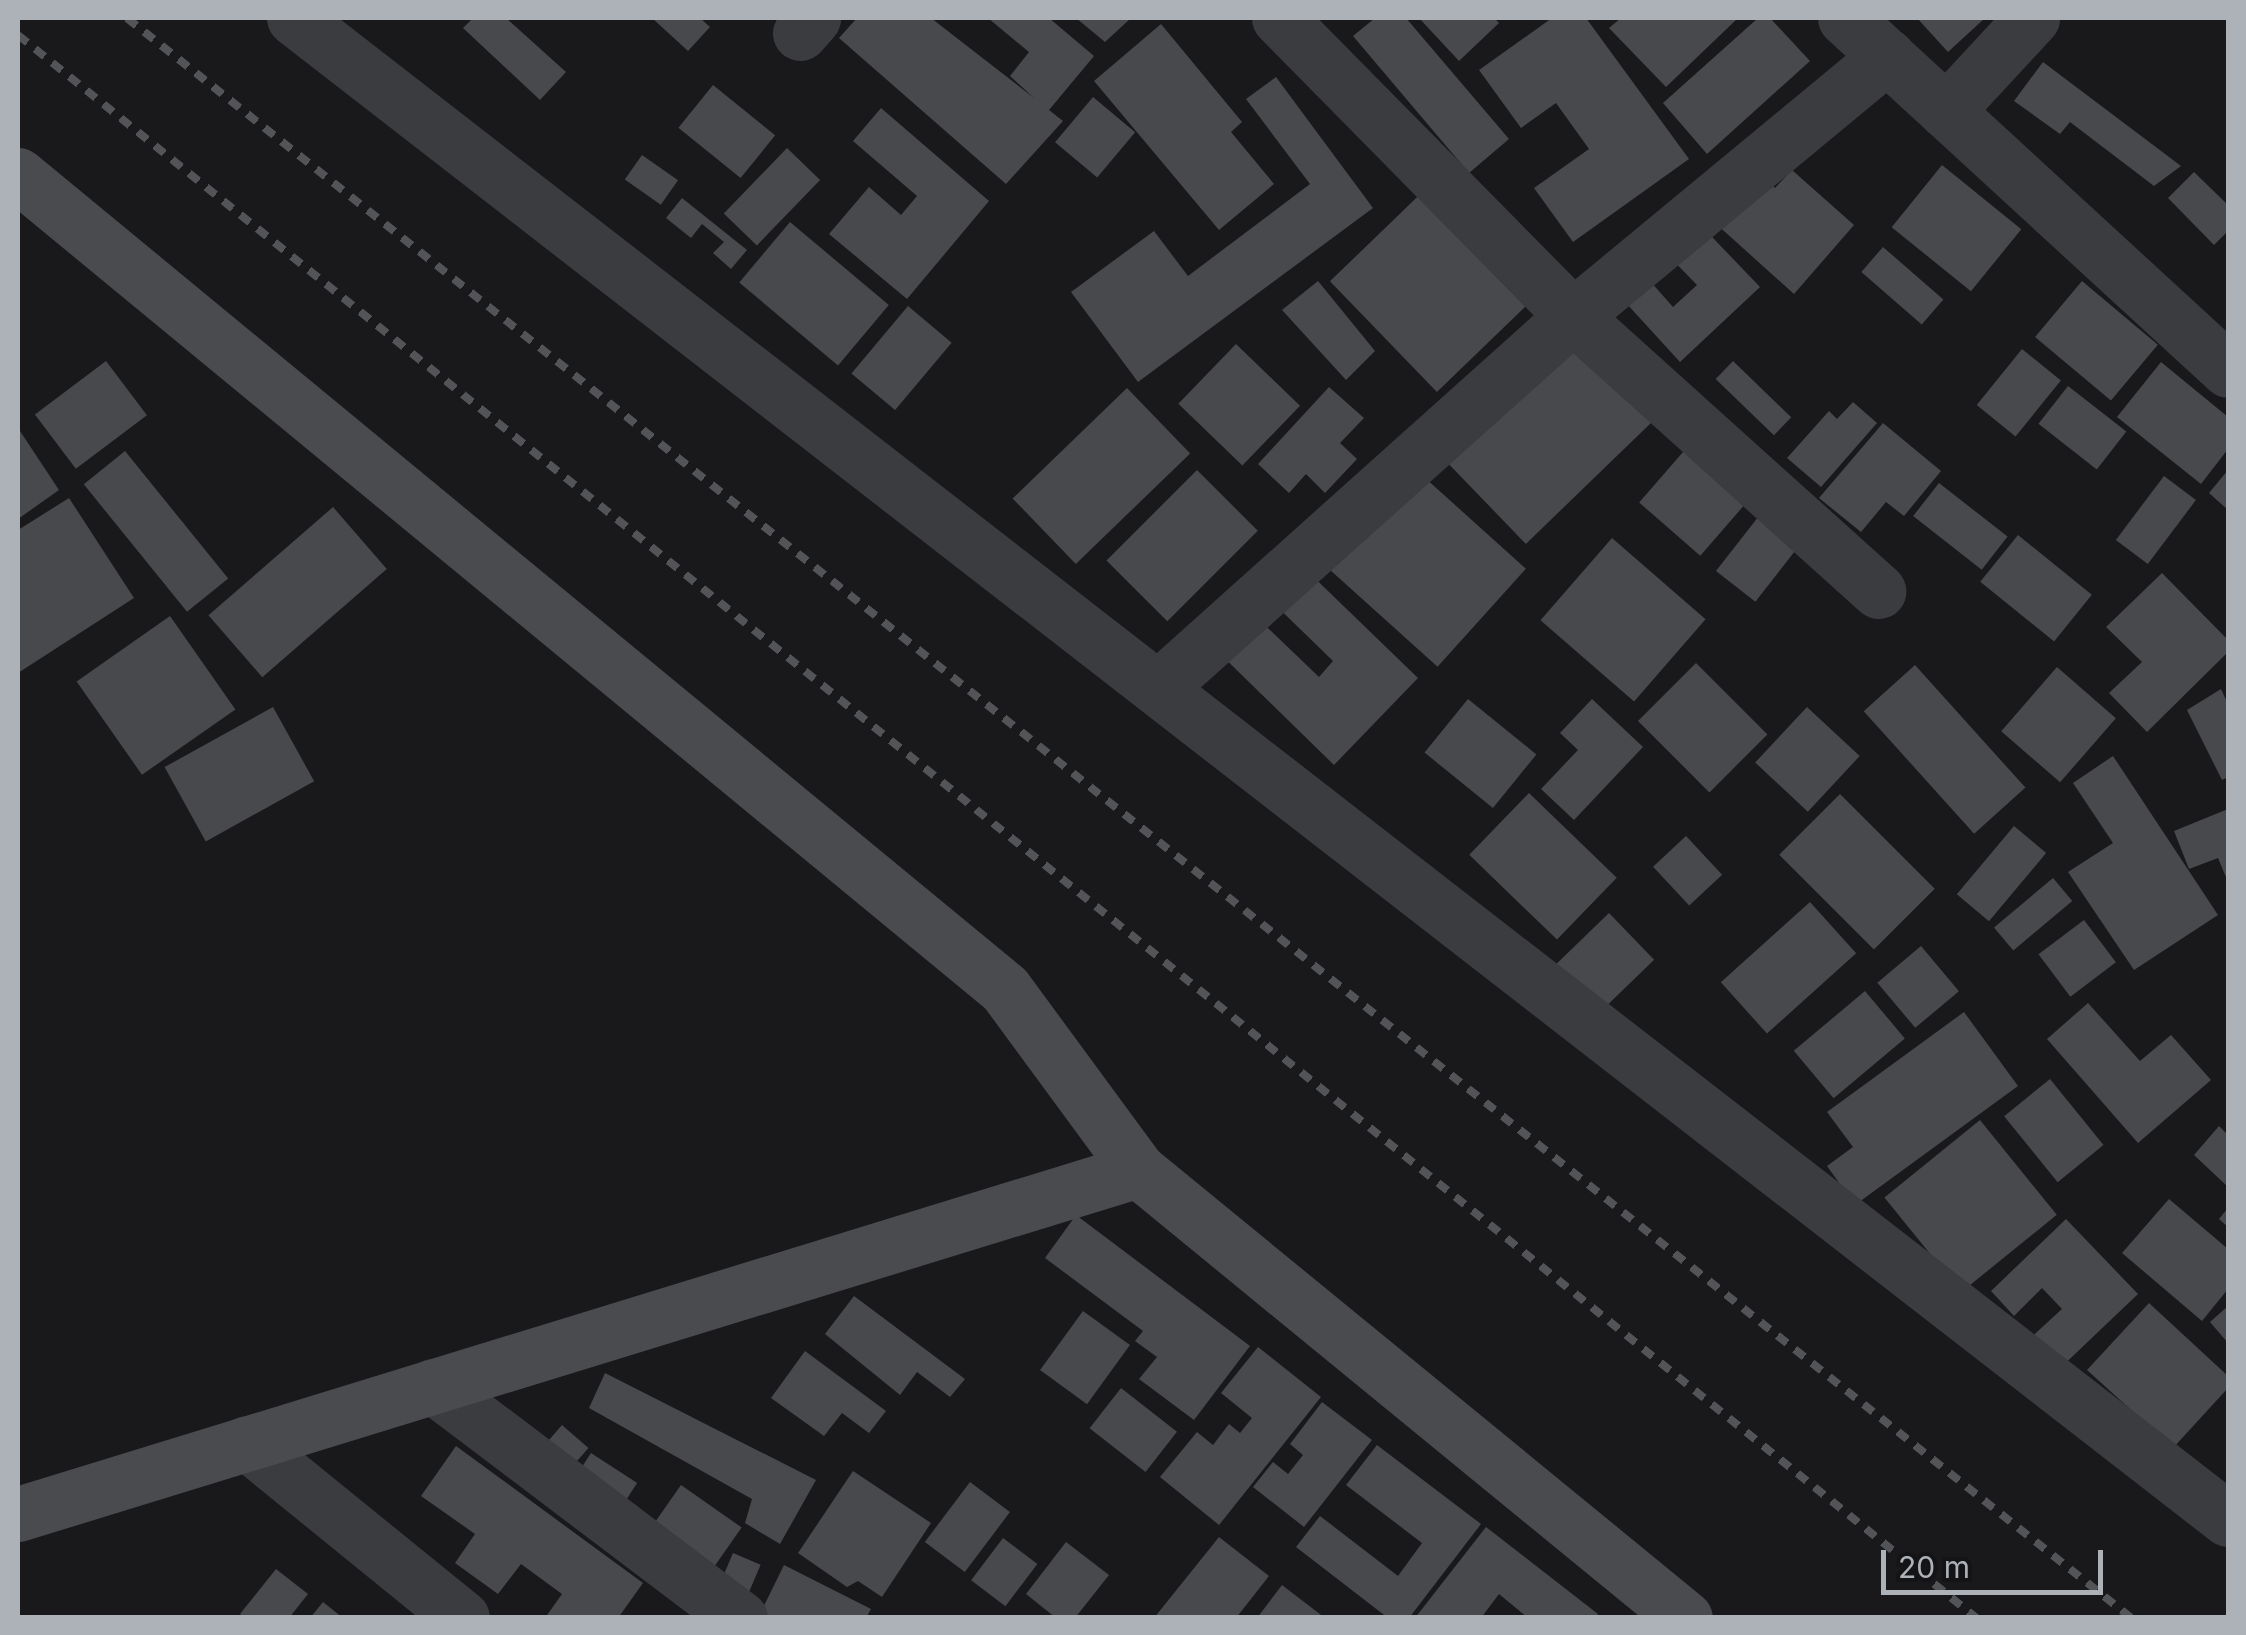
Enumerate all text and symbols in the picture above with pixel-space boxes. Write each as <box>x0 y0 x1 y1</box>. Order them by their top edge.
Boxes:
scale bar <box>1886 1530 2108 1592</box>
text: 20 m <box>1898 1549 1970 1585</box>

